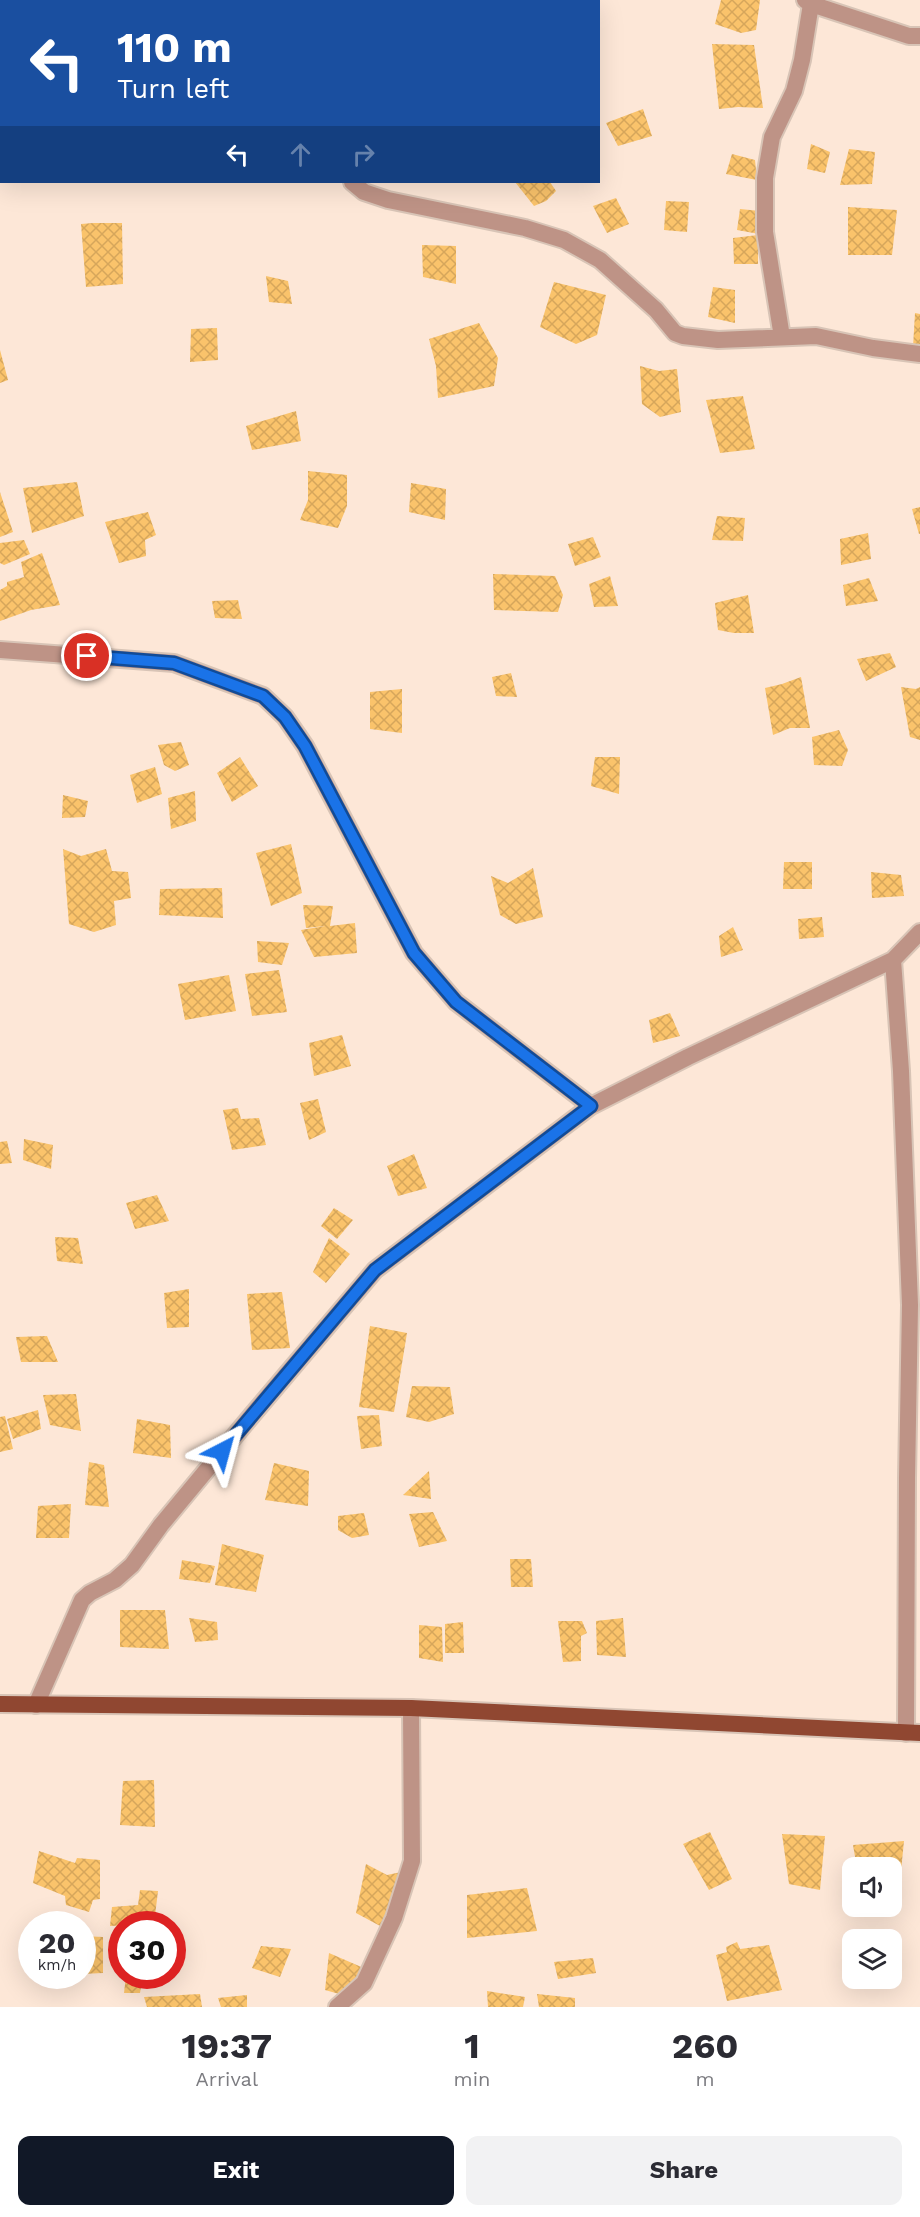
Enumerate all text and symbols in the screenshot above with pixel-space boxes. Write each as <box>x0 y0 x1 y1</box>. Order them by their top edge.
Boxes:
text: 110 m <box>117 23 232 72</box>
icon: left <box>18 24 96 102</box>
text: Turn left <box>117 73 229 105</box>
icon: left <box>221 138 254 171</box>
icon: ahead <box>284 138 317 171</box>
icon: right <box>347 138 380 171</box>
pin <box>61 630 112 681</box>
icon: arrive <box>70 639 103 672</box>
position arrow <box>190 1419 254 1483</box>
map controls <box>842 1857 902 1989</box>
button: sound <box>842 1857 902 1917</box>
speed limit sign: 30 <box>108 1911 186 1989</box>
text: 20 <box>38 1925 76 1960</box>
button: layers <box>842 1929 902 1989</box>
text: km/h <box>38 1956 76 1974</box>
text: 19:37 <box>181 2025 272 2067</box>
text: 1 <box>464 2025 480 2067</box>
text: 260 <box>672 2025 739 2067</box>
text: Arrival <box>196 2067 258 2091</box>
text: min <box>454 2067 490 2091</box>
text: m <box>696 2067 715 2091</box>
button: Exit <box>18 2136 454 2205</box>
button: Share <box>466 2136 902 2205</box>

